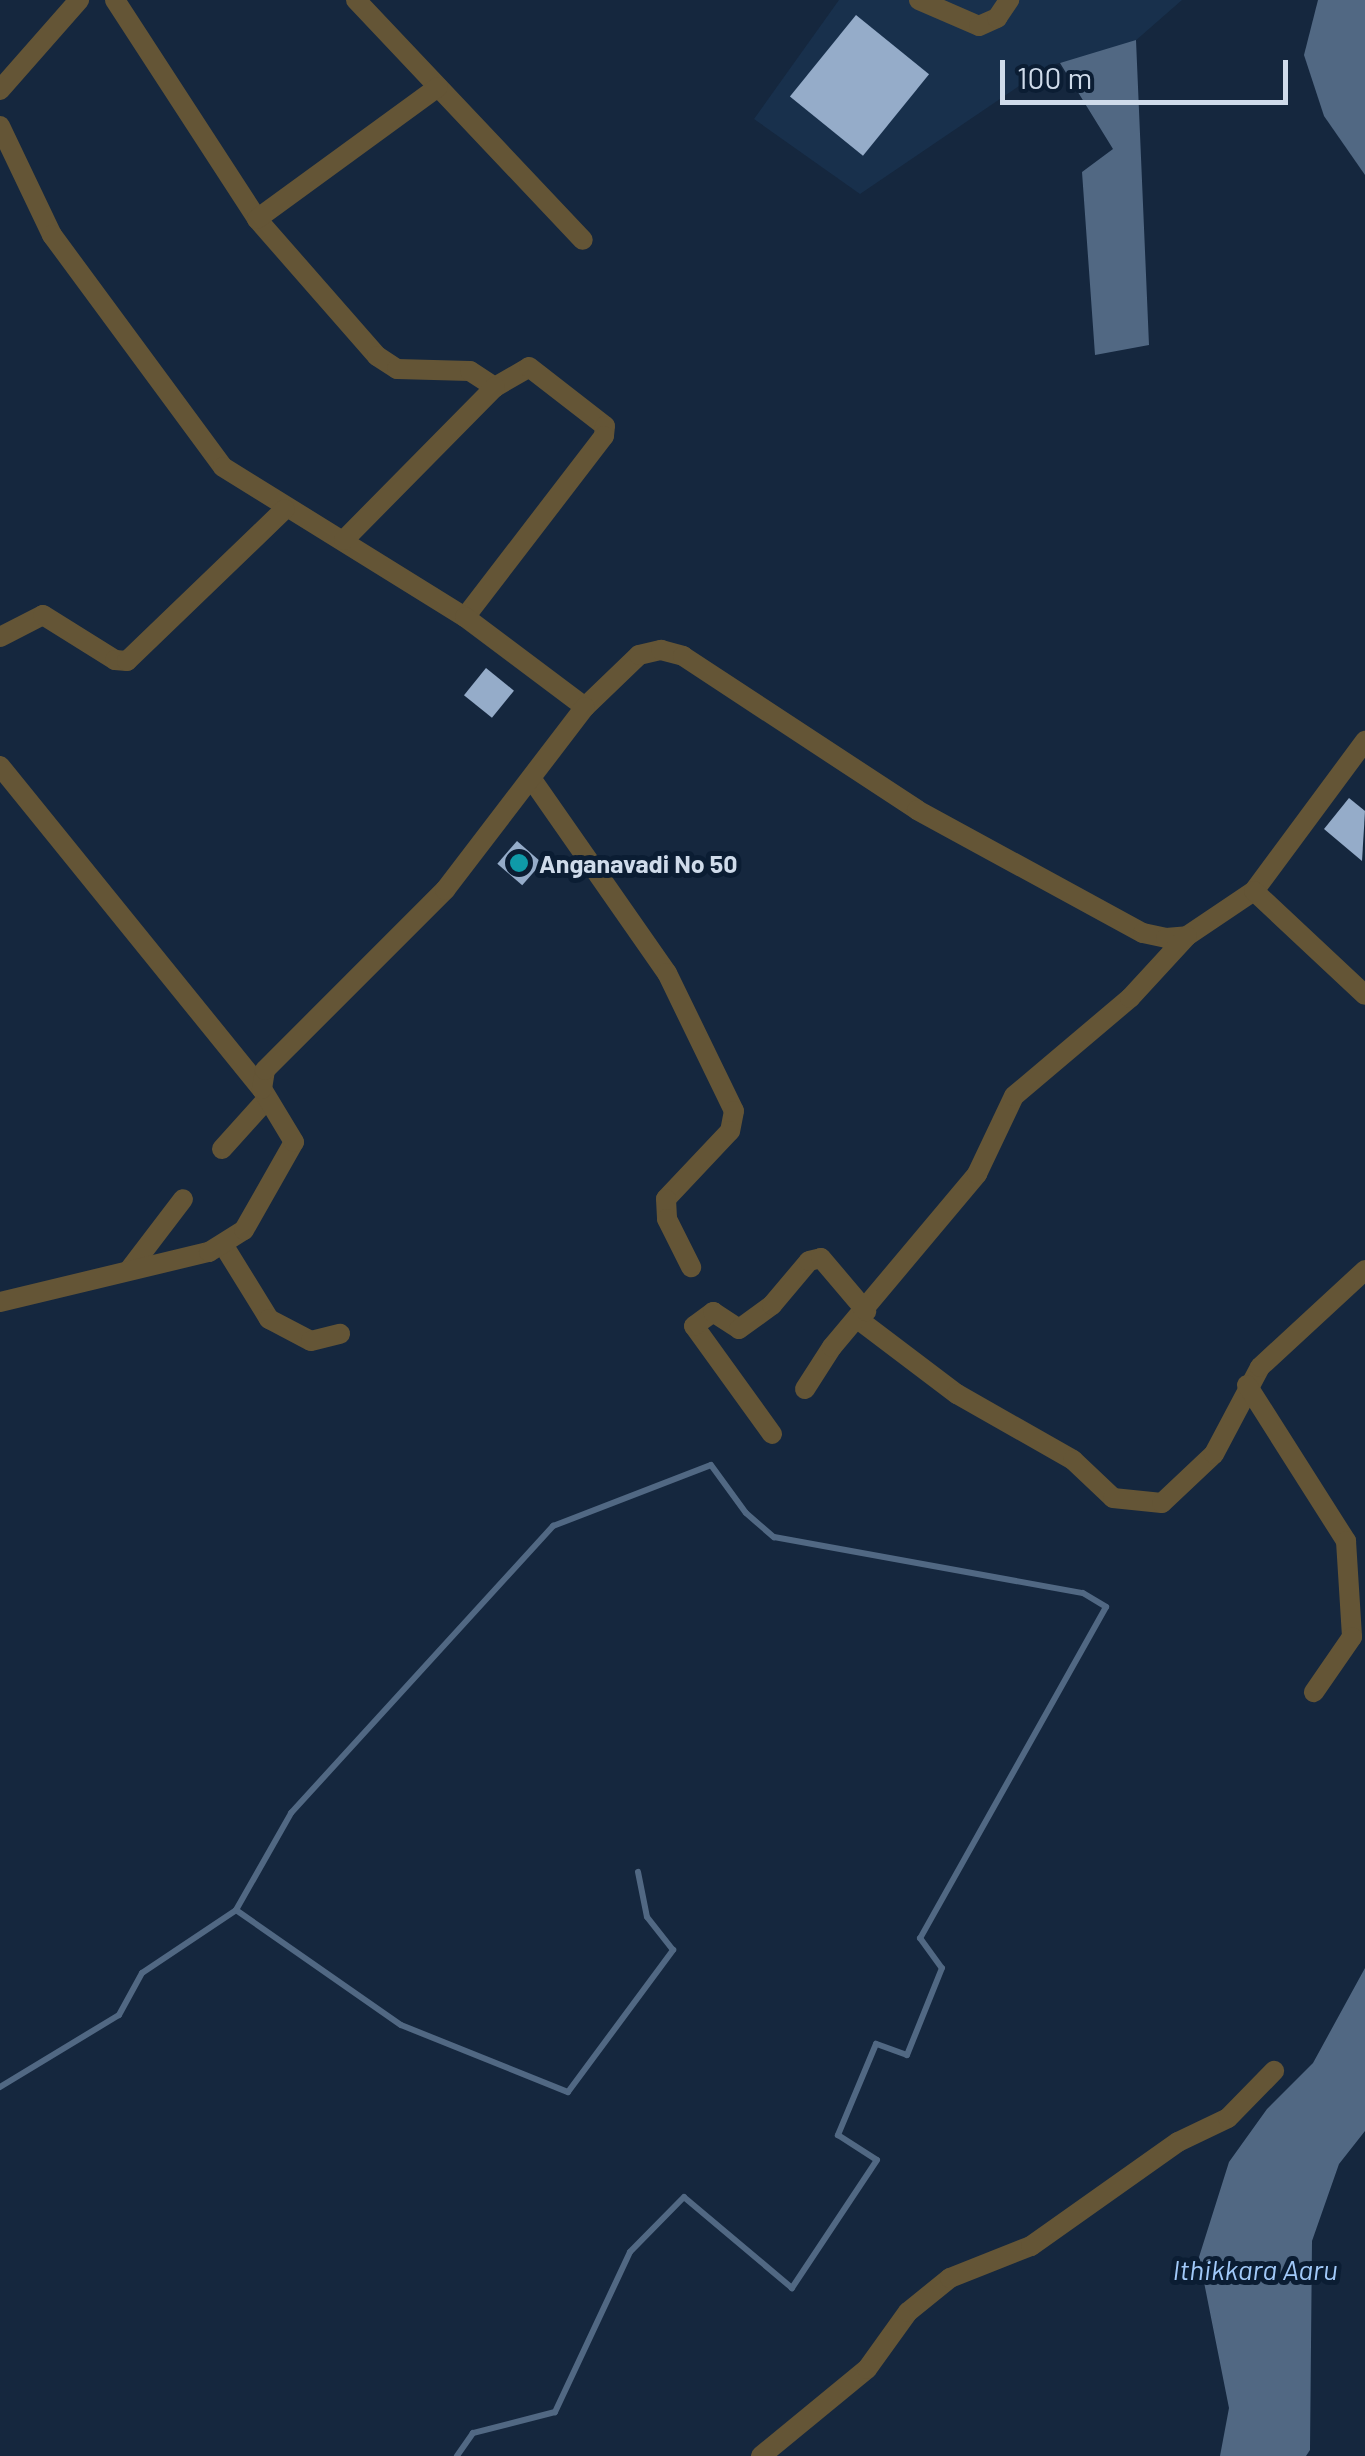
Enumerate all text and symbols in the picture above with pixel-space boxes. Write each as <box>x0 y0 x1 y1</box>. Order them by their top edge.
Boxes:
scale bar <box>1005 40 1292 102</box>
text: 100 m <box>1017 59 1092 95</box>
place label: Anganavadi No 50 <box>539 848 737 878</box>
marker: Anganavadi No 50 <box>508 852 530 874</box>
water label: Ithikkara Aaru <box>1172 2252 1338 2286</box>

